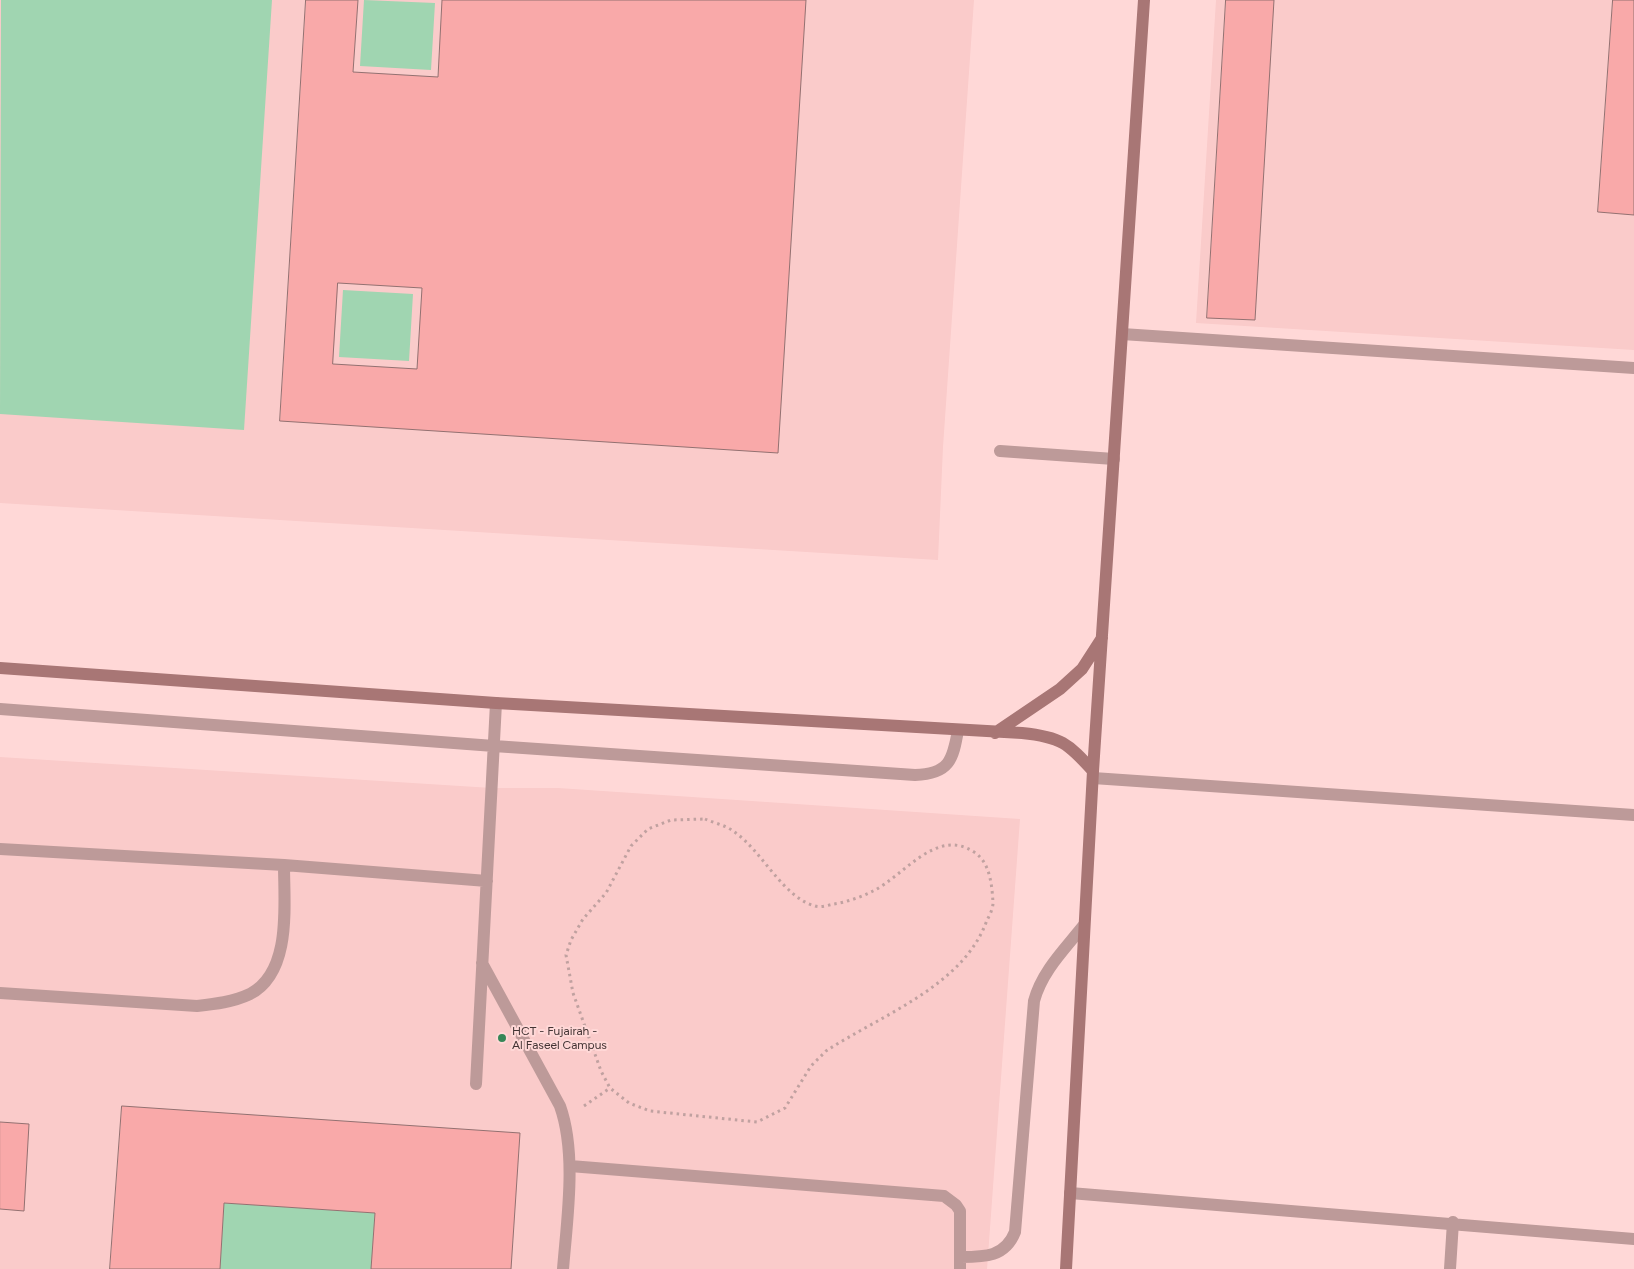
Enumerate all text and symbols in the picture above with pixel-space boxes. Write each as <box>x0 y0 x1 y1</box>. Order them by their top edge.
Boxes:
place label: HCT - Fujairah - Al Faseel Campus <box>512 1024 607 1052</box>
marker: HCT - Fujairah - Al Faseel Campus <box>496 1032 508 1044</box>

